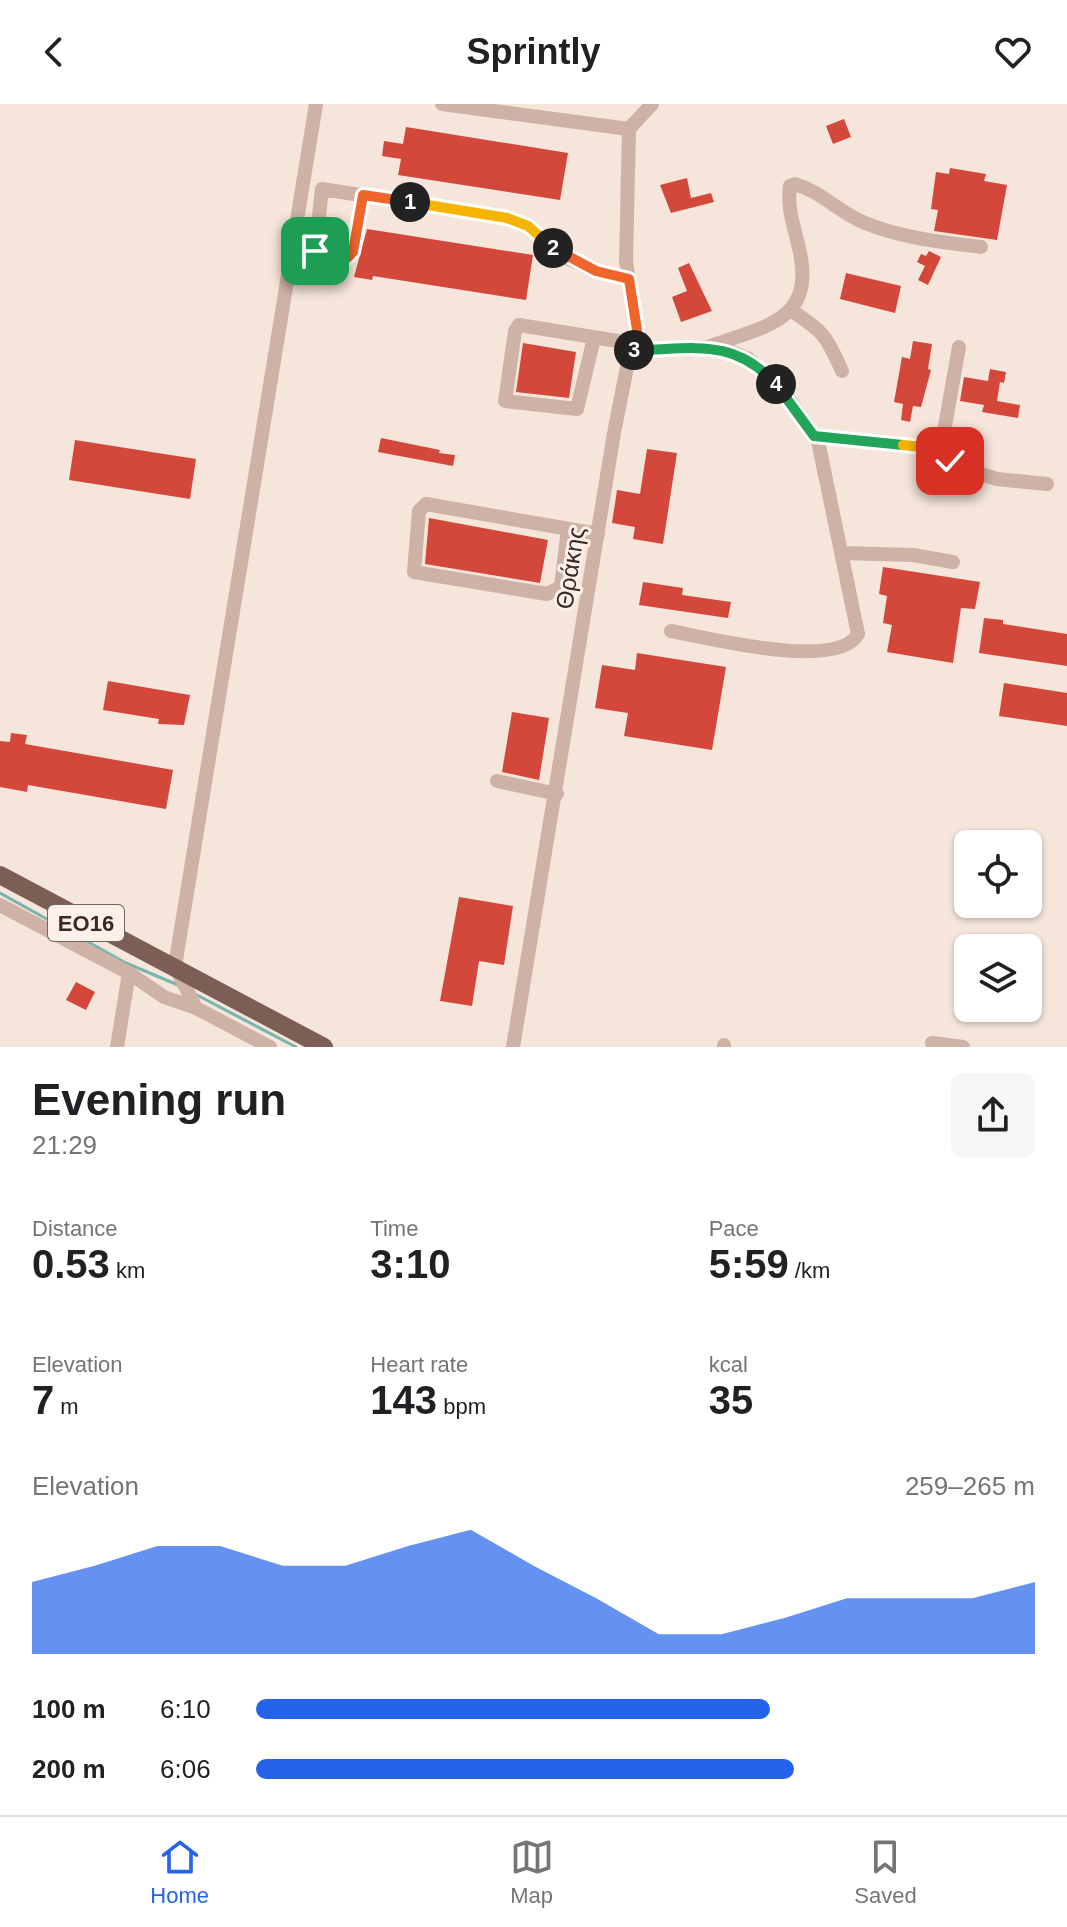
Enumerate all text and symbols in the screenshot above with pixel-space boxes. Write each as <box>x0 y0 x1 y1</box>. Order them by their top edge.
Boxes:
icon: back <box>32 30 76 74</box>
icon: heart <box>991 30 1035 74</box>
text: Sprintly <box>466 31 601 72</box>
pin: 1 <box>390 182 430 222</box>
text: 1 <box>404 189 416 214</box>
pin <box>281 217 349 285</box>
pin: 2 <box>533 228 573 268</box>
icon: arrive <box>293 229 337 273</box>
text: 2 <box>547 235 559 260</box>
pin: 3 <box>614 330 654 370</box>
text: 3 <box>628 337 640 362</box>
pin: 4 <box>756 364 796 404</box>
text: 4 <box>770 371 782 396</box>
pin <box>916 427 984 495</box>
icon: check <box>928 439 972 483</box>
street label: Θράκης <box>550 525 590 611</box>
map controls <box>954 830 1042 1022</box>
button: locate <box>954 830 1042 918</box>
road number: ΕΟ16 <box>48 905 124 941</box>
button: layers <box>954 934 1042 1022</box>
button: share <box>951 1073 1035 1157</box>
text: Evening run <box>32 1075 286 1124</box>
text: 21:29 <box>32 1130 97 1160</box>
text: Distance <box>32 1216 118 1241</box>
text: Time <box>370 1216 418 1241</box>
text: Pace <box>709 1216 759 1241</box>
text: 0.53 <box>32 1242 110 1286</box>
text: 3:10 <box>370 1242 450 1286</box>
text: 5:59 <box>709 1242 789 1286</box>
text: km <box>110 1258 145 1283</box>
text: /km <box>789 1258 830 1283</box>
text: Elevation <box>32 1352 123 1377</box>
text: Heart rate <box>370 1352 468 1377</box>
text: kcal <box>709 1352 748 1377</box>
text: 7 <box>32 1378 54 1422</box>
text: 143 <box>370 1378 437 1422</box>
text: 35 <box>709 1378 753 1422</box>
text: m <box>54 1394 79 1419</box>
text: bpm <box>437 1394 486 1419</box>
text: Elevation <box>32 1471 139 1501</box>
text: 259–265 m <box>905 1471 1035 1501</box>
text: 100 m <box>32 1694 106 1724</box>
text: 6:10 <box>160 1694 211 1724</box>
text: 200 m <box>32 1754 106 1784</box>
text: 6:06 <box>160 1754 211 1784</box>
tab: Home <box>150 1835 209 1909</box>
tab: Map <box>510 1835 554 1909</box>
tab: Saved <box>854 1835 917 1909</box>

